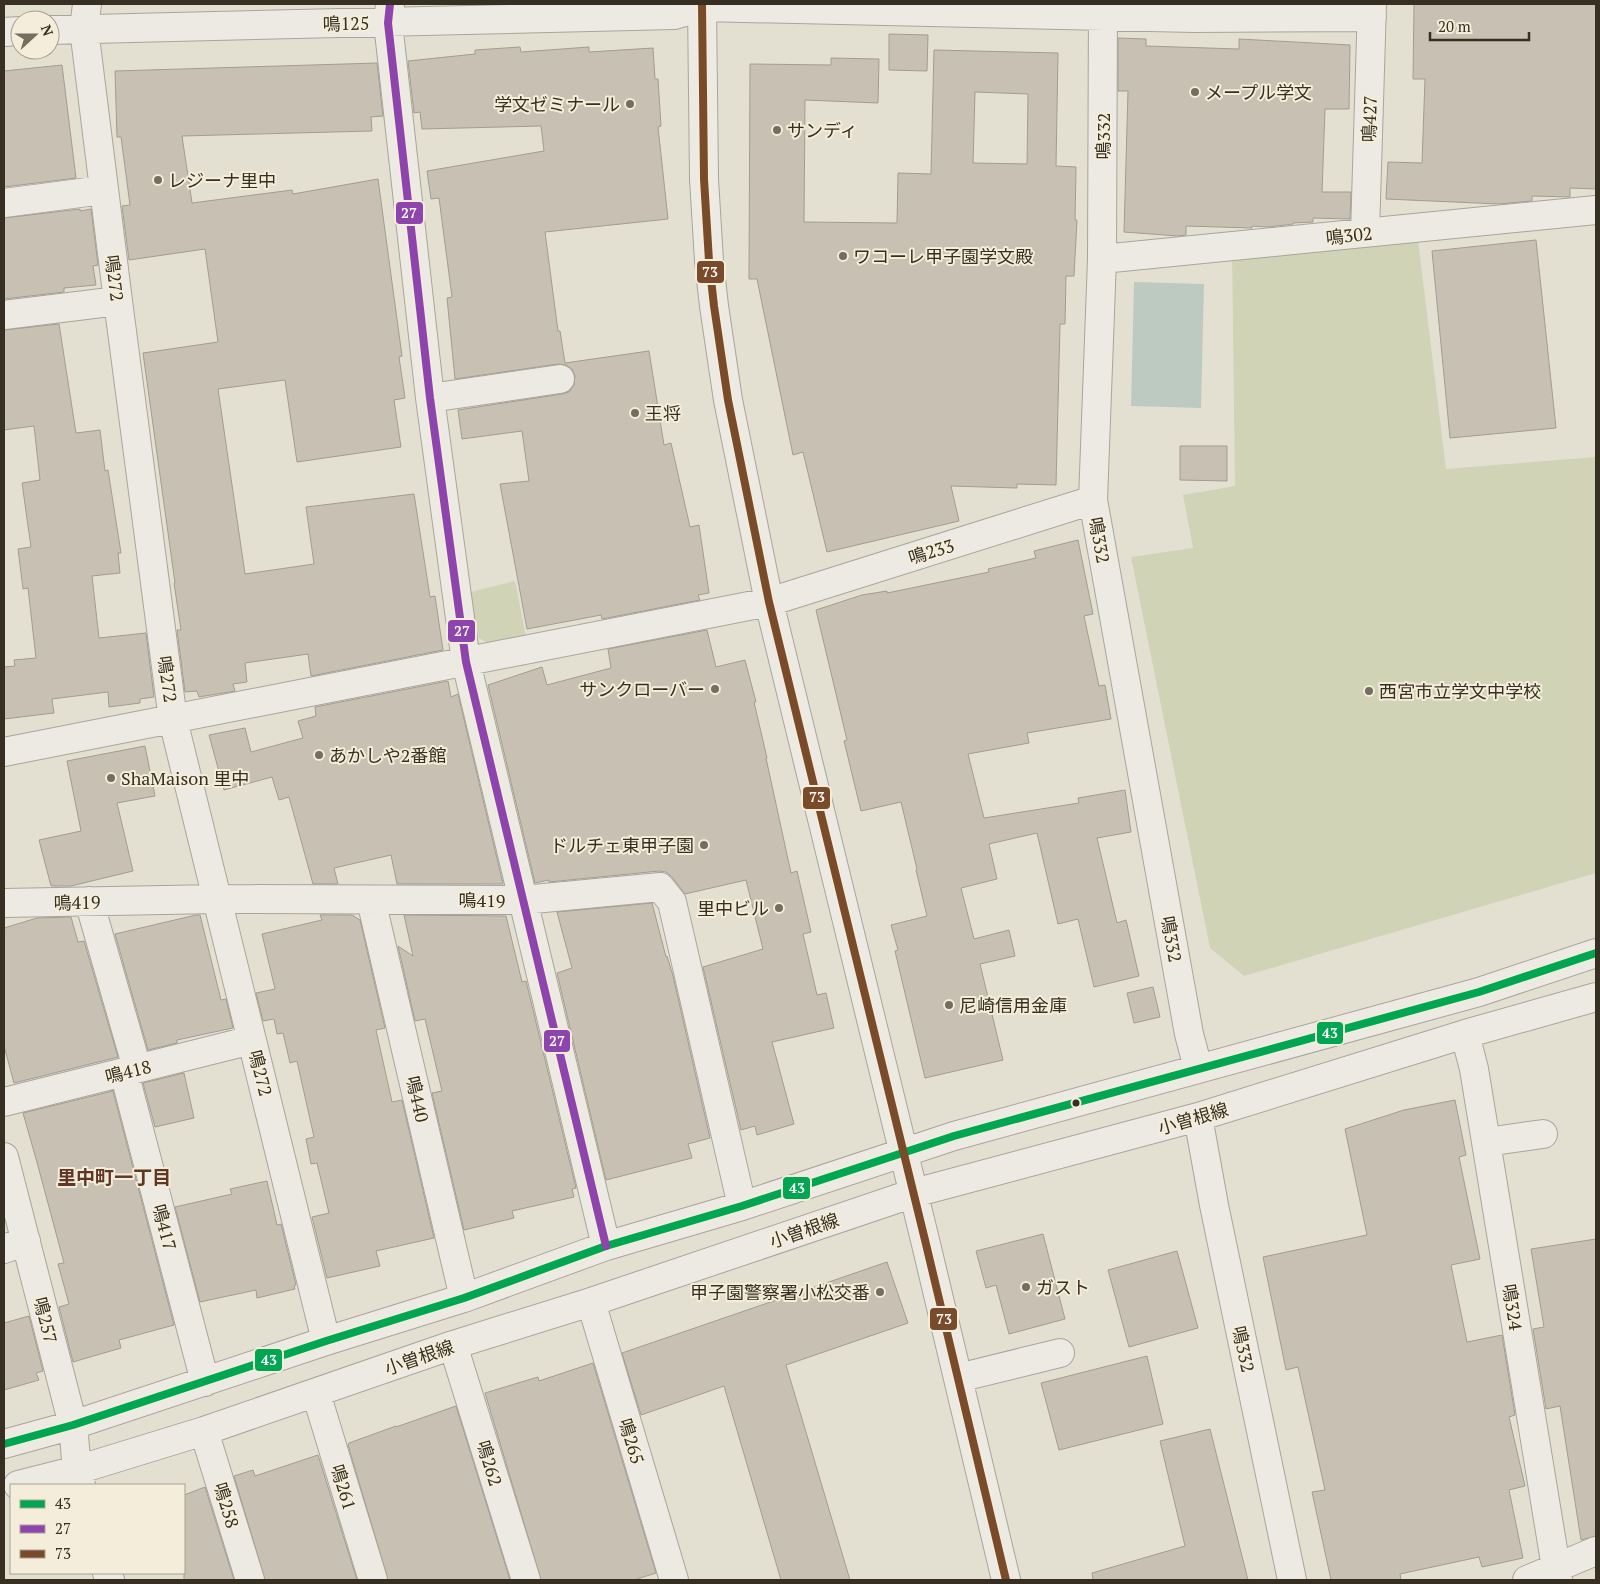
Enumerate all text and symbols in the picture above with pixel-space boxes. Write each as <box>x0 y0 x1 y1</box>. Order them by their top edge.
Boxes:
north arrow <box>10 10 60 60</box>
scale bar <box>1430 10 1529 42</box>
street label: 鳴125 <box>322 11 370 35</box>
text: 20 m <box>1438 16 1471 36</box>
text: N <box>37 22 59 39</box>
place label: メープル学文 <box>1205 80 1312 104</box>
marker: メープル学文 <box>1189 86 1201 98</box>
place label: 学文ゼミナール <box>494 92 620 116</box>
street label: 鳴427 <box>1356 95 1382 143</box>
marker: 学文ゼミナール <box>624 98 636 110</box>
street label: 鳴332 <box>1091 113 1115 159</box>
place label: サンディ <box>787 118 858 142</box>
marker: サンディ <box>771 124 783 136</box>
place label: レジーナ里中 <box>168 168 276 192</box>
marker: レジーナ里中 <box>152 174 164 186</box>
line badge: 27 <box>395 201 424 225</box>
text: 27 <box>401 203 417 222</box>
street label: 鳴302 <box>1324 221 1374 249</box>
place label: ワコーレ甲子園学文殿 <box>853 244 1033 268</box>
marker: ワコーレ甲子園学文殿 <box>837 250 849 262</box>
street label: 鳴272 <box>100 253 130 303</box>
line badge: 73 <box>696 260 725 284</box>
text: 73 <box>702 262 718 281</box>
place label: 王将 <box>645 401 681 425</box>
marker: 王将 <box>629 407 641 419</box>
street label: 鳴332 <box>1084 515 1116 565</box>
street label: 鳴233 <box>905 533 957 569</box>
line badge: 27 <box>447 619 476 643</box>
text: 27 <box>454 621 470 640</box>
street label: 鳴272 <box>153 654 183 704</box>
place label: サンクローバー <box>579 677 705 701</box>
place label: 西宮市立学文中学校 <box>1379 679 1541 703</box>
marker: サンクローバー <box>709 683 721 695</box>
marker: 西宮市立学文中学校 <box>1363 685 1375 697</box>
place label: あかしや2番館 <box>329 743 446 767</box>
marker: あかしや2番館 <box>313 749 325 761</box>
place label: ShaMaison 里中 <box>121 766 249 790</box>
marker: ShaMaison 里中 <box>105 772 117 784</box>
line badge: 73 <box>802 786 831 810</box>
text: 73 <box>809 787 825 806</box>
place label: ドルチェ東甲子園 <box>550 833 694 857</box>
marker: ドルチェ東甲子園 <box>698 839 710 851</box>
street label: 鳴419 <box>459 888 505 912</box>
street label: 鳴419 <box>53 890 101 914</box>
place label: 里中ビル <box>697 896 769 920</box>
marker: 里中ビル <box>773 902 785 914</box>
street label: 鳴332 <box>1156 914 1188 964</box>
place label: 尼崎信用金庫 <box>959 993 1067 1017</box>
marker: 尼崎信用金庫 <box>943 999 955 1011</box>
line badge: 43 <box>1316 1021 1344 1045</box>
text: 43 <box>1322 1023 1338 1042</box>
line badge: 27 <box>543 1029 571 1053</box>
text: 27 <box>549 1031 565 1050</box>
street label: 鳴272 <box>244 1047 278 1099</box>
street label: 鳴418 <box>102 1054 154 1088</box>
street label: 鳴440 <box>401 1074 435 1124</box>
street label: 小曽根線 <box>1155 1097 1231 1139</box>
unlabelled marker <box>1071 1098 1081 1108</box>
district label: 里中町一丁目 <box>57 1164 171 1189</box>
line badge: 43 <box>782 1176 811 1200</box>
text: 43 <box>789 1178 805 1197</box>
street label: 鳴417 <box>147 1201 183 1253</box>
street label: 小曽根線 <box>766 1207 842 1253</box>
place label: ガスト <box>1036 1275 1090 1299</box>
place label: 甲子園警察署小松交番 <box>690 1280 870 1304</box>
marker: ガスト <box>1020 1281 1032 1293</box>
street label: 鳴324 <box>1497 1282 1529 1332</box>
marker: 甲子園警察署小松交番 <box>874 1286 886 1298</box>
street label: 鳴257 <box>29 1294 63 1346</box>
line badge: 73 <box>929 1307 958 1331</box>
text: 73 <box>936 1309 952 1328</box>
street label: 鳴332 <box>1227 1324 1261 1374</box>
street label: 小曽根線 <box>381 1334 457 1380</box>
line badge: 43 <box>254 1348 283 1372</box>
text: 43 <box>261 1350 277 1369</box>
street label: 鳴265 <box>614 1415 650 1467</box>
street label: 鳴262 <box>472 1437 508 1489</box>
street label: 鳴261 <box>326 1461 362 1513</box>
street label: 鳴258 <box>209 1479 245 1531</box>
legend <box>10 1484 185 1574</box>
text: 43 <box>55 1493 71 1513</box>
text: 27 <box>55 1518 71 1538</box>
text: 73 <box>55 1543 71 1563</box>

